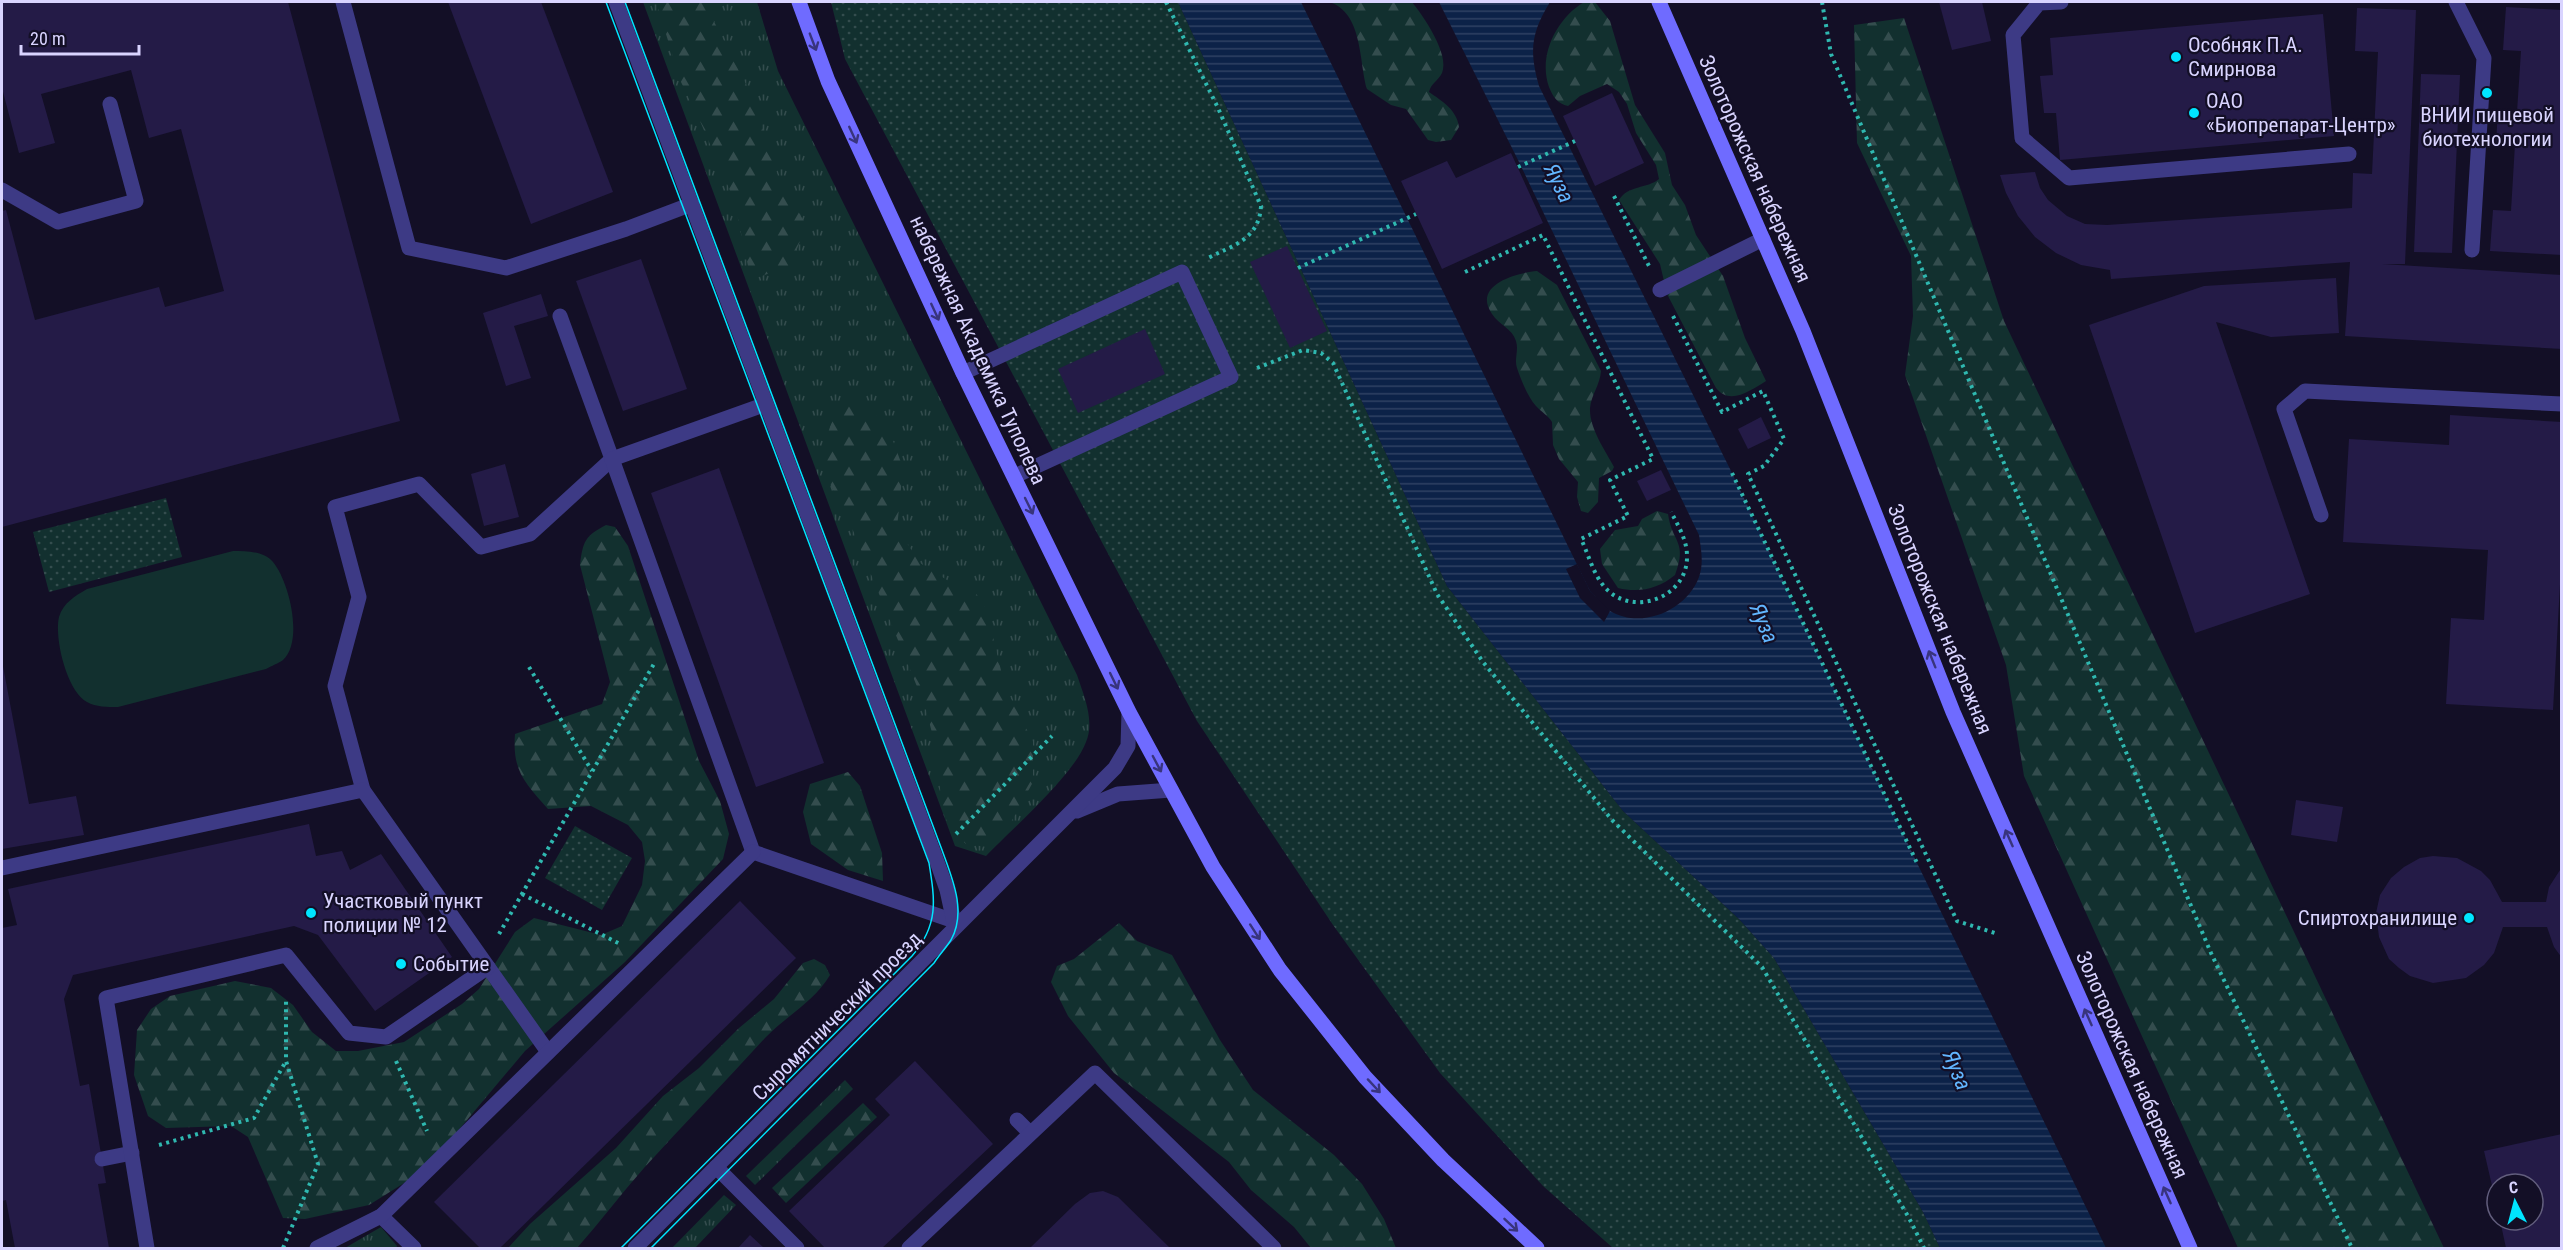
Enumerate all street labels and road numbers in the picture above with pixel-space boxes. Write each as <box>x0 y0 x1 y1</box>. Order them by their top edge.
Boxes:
street label: Золоторожская набережная <box>1694 52 1816 286</box>
street label: набережная Академика Туполева <box>905 212 1051 488</box>
street label: Золоторожская набережная <box>1883 500 1997 738</box>
street label: Сыромятнический проезд <box>748 927 926 1105</box>
street label: Золоторожская набережная <box>2071 948 2193 1182</box>

